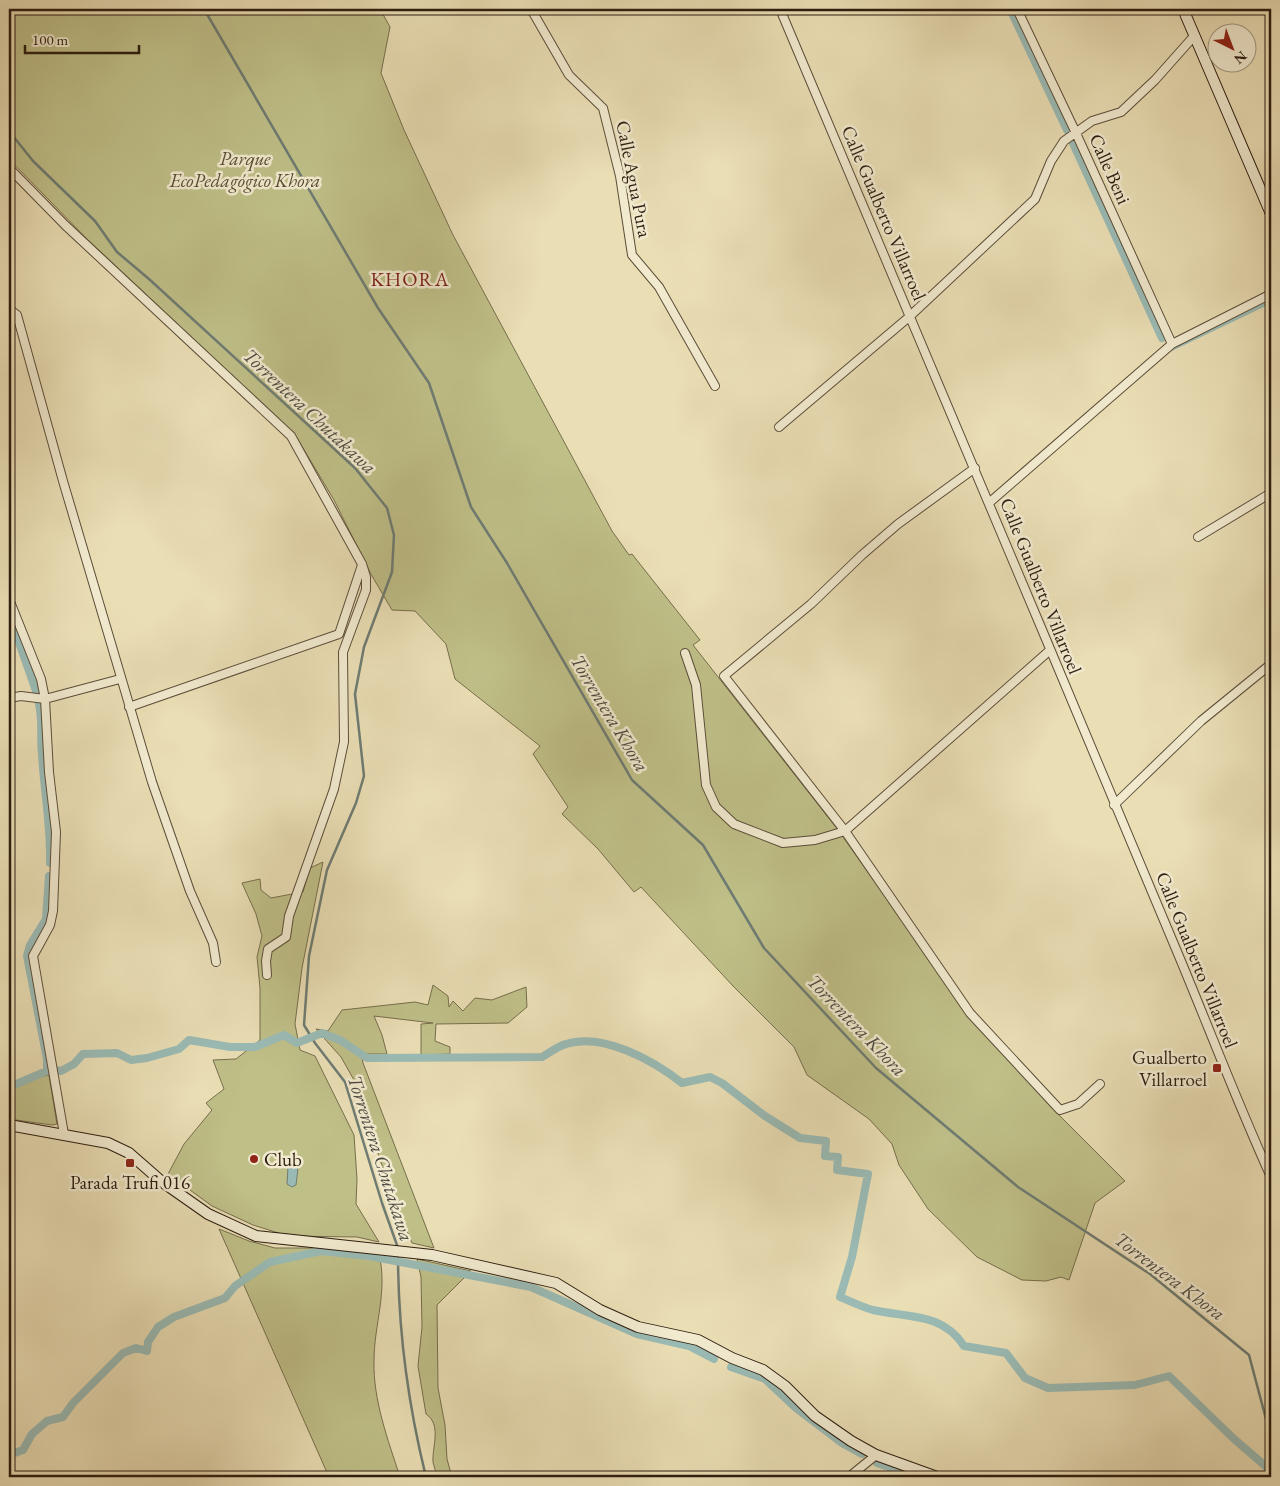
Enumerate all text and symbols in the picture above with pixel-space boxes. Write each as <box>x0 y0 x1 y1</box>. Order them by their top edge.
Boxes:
scale bar <box>25 22 139 54</box>
north arrow <box>1208 22 1258 72</box>
text: 100 m <box>32 30 69 49</box>
text: N <box>1230 47 1251 69</box>
street label: Calle Agua Pura <box>610 118 658 240</box>
street label: Calle Gualberto Villarroel <box>836 122 932 305</box>
street label: Calle Beni <box>1083 130 1137 208</box>
park label: Parque EcoPedagógico Khora <box>169 146 320 193</box>
district label: KHORA <box>371 266 449 292</box>
water label: Torrentera Chutakawa <box>238 342 382 480</box>
street label: Calle Gualberto Villarroel <box>994 494 1088 678</box>
water label: Torrentera Khora <box>565 650 655 776</box>
street label: Calle Gualberto Villarroel <box>1150 868 1244 1052</box>
water label: Torrentera Khora <box>802 968 912 1082</box>
place label: Gualberto Villarroel <box>1132 1045 1207 1092</box>
marker: Gualberto Villarroel <box>1211 1062 1223 1074</box>
water label: Torrentera Chutakawa <box>342 1072 420 1244</box>
place label: Club <box>264 1147 302 1172</box>
marker: Club <box>248 1153 260 1165</box>
marker: Parada Trufi 016 <box>124 1157 136 1169</box>
place label: Parada Trufi 016 <box>70 1170 190 1195</box>
water label: Torrentera Khora <box>1109 1226 1231 1326</box>

